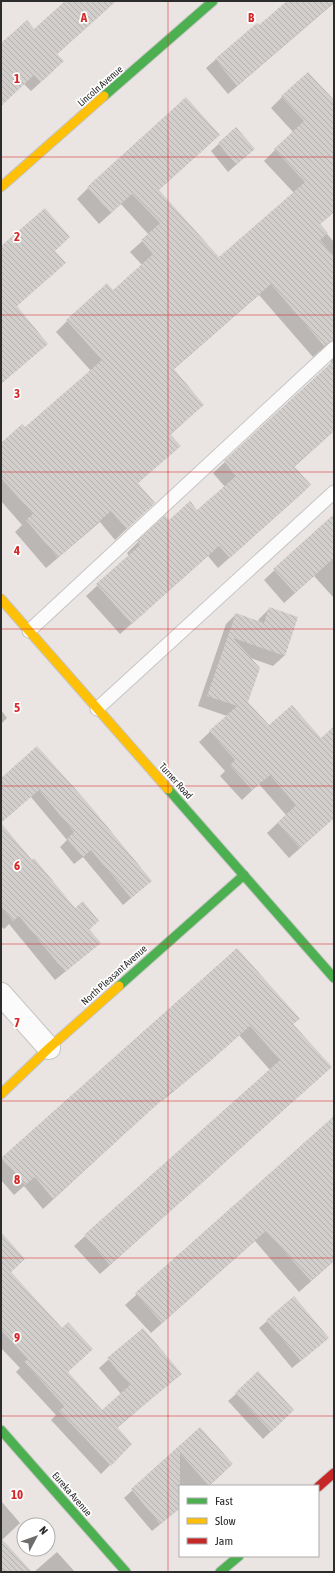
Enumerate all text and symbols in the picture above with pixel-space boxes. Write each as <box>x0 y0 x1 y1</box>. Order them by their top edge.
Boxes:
text: A <box>80 10 88 25</box>
text: B <box>248 10 255 25</box>
street label: Lincoln Avenue <box>75 63 125 109</box>
text: 1 <box>14 71 20 86</box>
text: 2 <box>14 229 20 244</box>
text: 3 <box>14 386 20 401</box>
text: 4 <box>13 543 20 558</box>
text: 5 <box>14 700 20 715</box>
street label: Turner Road <box>157 761 195 801</box>
text: 6 <box>14 858 20 873</box>
street label: North Pleasant Avenue <box>79 942 149 1007</box>
text: 7 <box>14 1015 20 1030</box>
text: 8 <box>14 1172 20 1187</box>
text: 9 <box>14 1330 20 1345</box>
street label: Eureka Avenue <box>50 1470 94 1519</box>
legend <box>179 1485 319 1557</box>
text: 10 <box>11 1487 23 1502</box>
text: Fast <box>215 1494 233 1508</box>
text: Slow <box>215 1514 236 1528</box>
north arrow <box>16 1517 56 1557</box>
text: N <box>37 1524 50 1537</box>
text: Jam <box>215 1534 233 1548</box>

